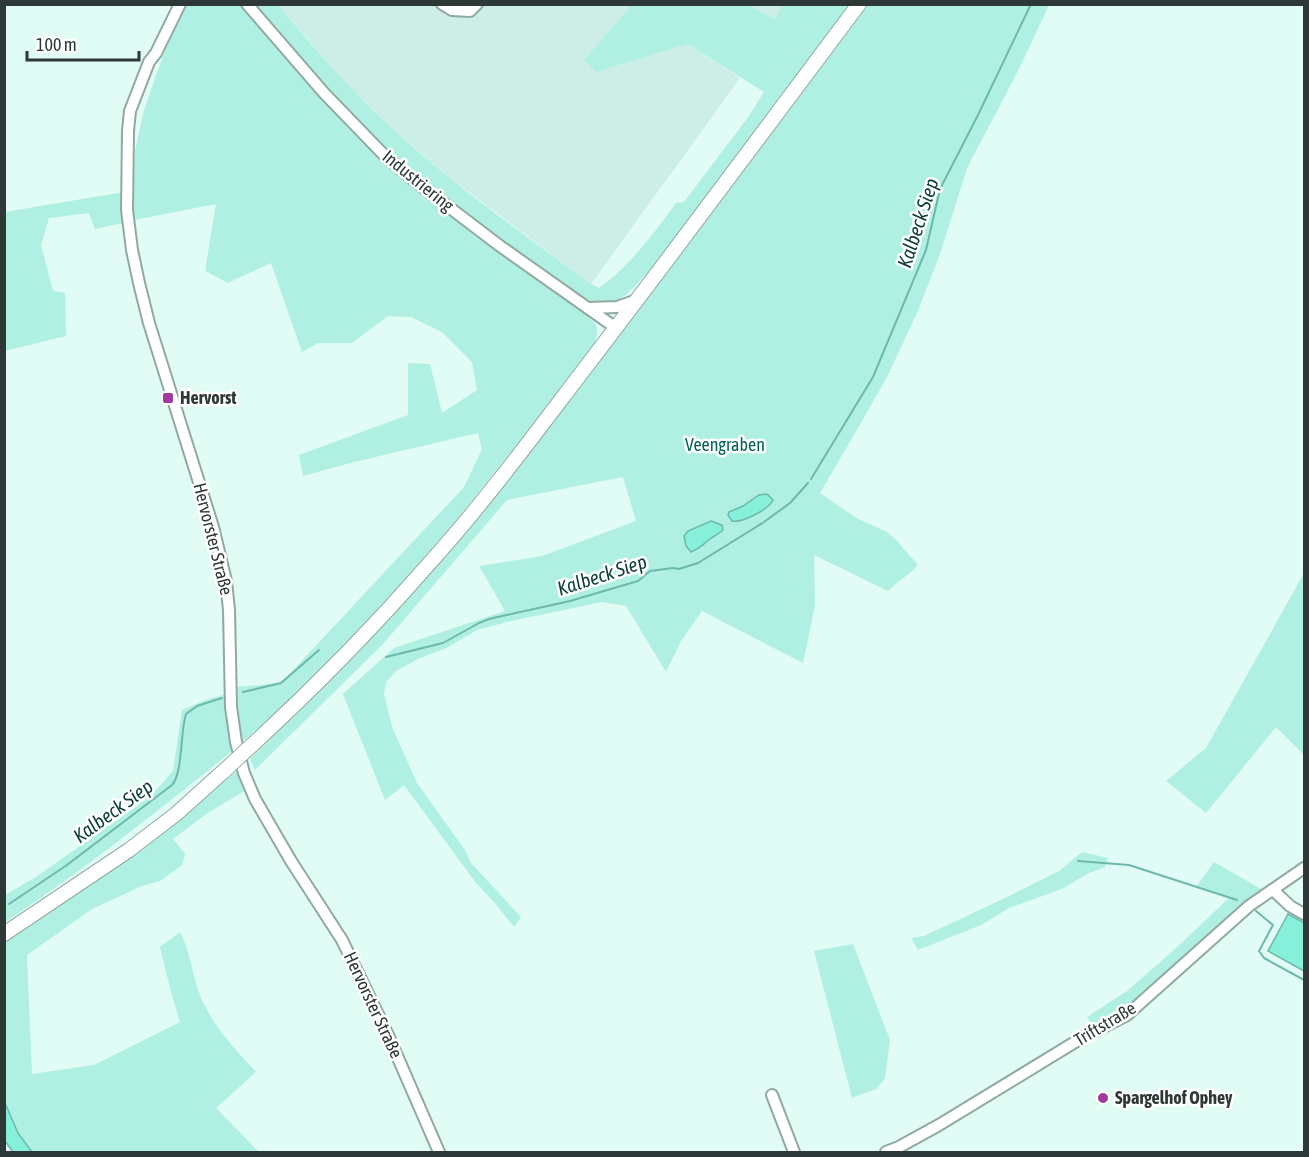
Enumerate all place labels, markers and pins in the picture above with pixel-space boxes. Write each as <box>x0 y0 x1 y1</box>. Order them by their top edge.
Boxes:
place label: Hervorst <box>180 387 237 408</box>
marker: Hervorst <box>161 391 175 405</box>
place label: Spargelhof Ophey <box>1115 1087 1233 1108</box>
marker: Spargelhof Ophey <box>1096 1091 1110 1105</box>

